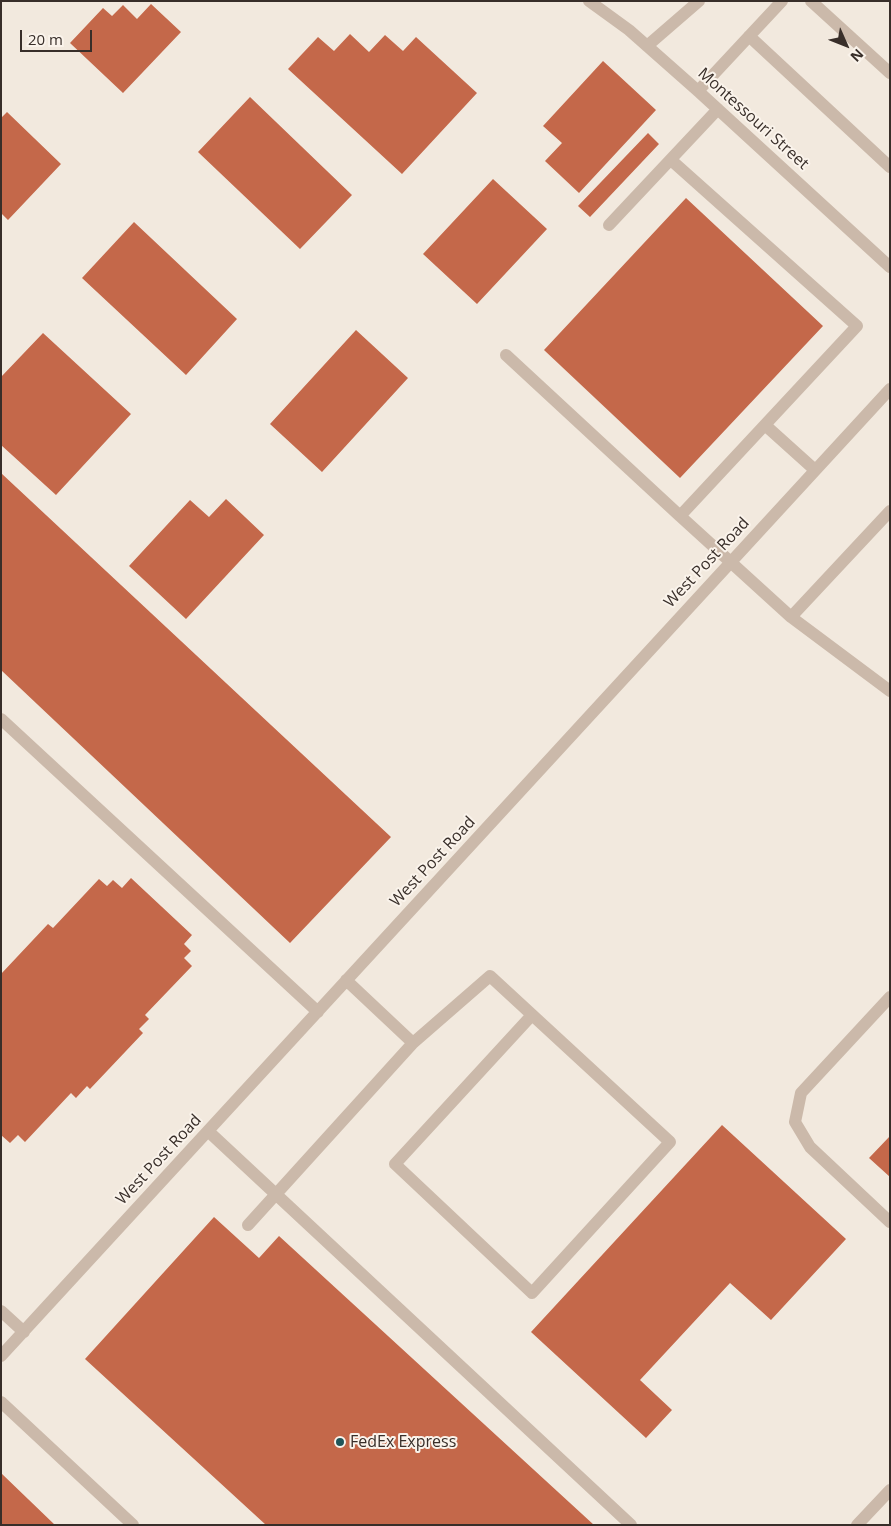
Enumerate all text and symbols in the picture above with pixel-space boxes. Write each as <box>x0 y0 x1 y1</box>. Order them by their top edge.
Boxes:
scale bar <box>22 20 95 52</box>
north arrow <box>821 20 871 70</box>
text: 20 m <box>28 29 63 49</box>
text: N <box>846 45 868 66</box>
street label: Montessouri Street <box>694 64 812 174</box>
street label: West Post Road <box>660 514 754 612</box>
street label: West Post Road <box>386 813 480 911</box>
street label: West Post Road <box>112 1111 206 1209</box>
place label: FedEx Express <box>350 1432 456 1452</box>
marker: FedEx Express <box>334 1436 346 1448</box>

